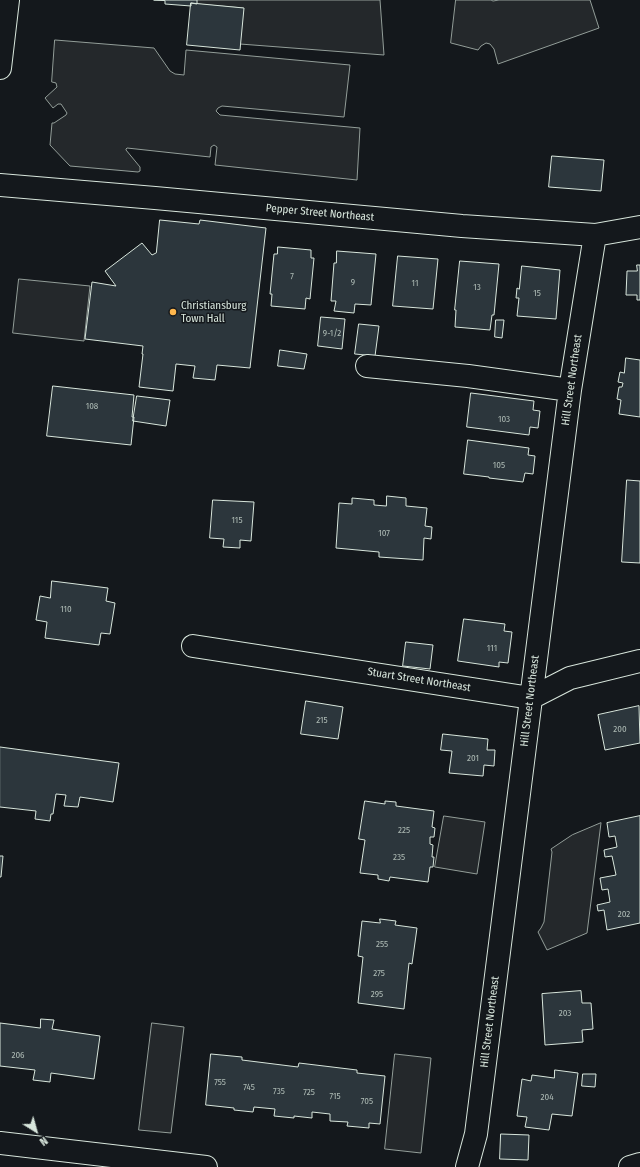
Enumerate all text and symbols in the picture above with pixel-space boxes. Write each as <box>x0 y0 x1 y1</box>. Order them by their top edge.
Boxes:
street label: Pepper Street Northeast <box>265 202 375 224</box>
house number: 7 <box>290 271 294 281</box>
house number: 9 <box>351 277 355 287</box>
house number: 11 <box>412 278 418 288</box>
house number: 13 <box>473 282 481 292</box>
house number: 15 <box>533 288 541 298</box>
place label: Christiansburg Town Hall <box>181 299 246 325</box>
marker: Christiansburg Town Hall <box>168 307 178 317</box>
house number: 9-1/2 <box>323 328 341 338</box>
street label: Hill Street Northeast <box>559 333 585 427</box>
house number: 108 <box>86 401 98 411</box>
house number: 103 <box>498 414 510 424</box>
house number: 105 <box>493 460 505 470</box>
house number: 115 <box>231 515 243 525</box>
house number: 107 <box>378 528 390 538</box>
house number: 110 <box>60 604 72 614</box>
house number: 111 <box>487 643 497 653</box>
street label: Hill Street Northeast <box>518 654 542 748</box>
street label: Stuart Street Northeast <box>366 665 472 695</box>
house number: 215 <box>316 715 328 725</box>
house number: 200 <box>613 724 627 734</box>
house number: 201 <box>467 753 479 763</box>
house number: 225 <box>398 825 410 835</box>
house number: 235 <box>393 852 405 862</box>
house number: 202 <box>618 909 630 919</box>
house number: 255 <box>376 939 388 949</box>
house number: 275 <box>373 968 385 978</box>
street label: Hill Street Northeast <box>478 975 502 1069</box>
house number: 295 <box>371 989 383 999</box>
house number: 203 <box>559 1008 571 1018</box>
house number: 206 <box>11 1050 25 1060</box>
house number: 755 <box>214 1077 226 1087</box>
house number: 745 <box>243 1082 255 1092</box>
house number: 735 <box>273 1086 285 1096</box>
house number: 725 <box>303 1087 315 1097</box>
house number: 715 <box>329 1091 341 1101</box>
house number: 204 <box>540 1092 554 1102</box>
house number: 705 <box>361 1096 373 1106</box>
north arrow <box>16 1111 56 1151</box>
text: N <box>37 1134 50 1148</box>

